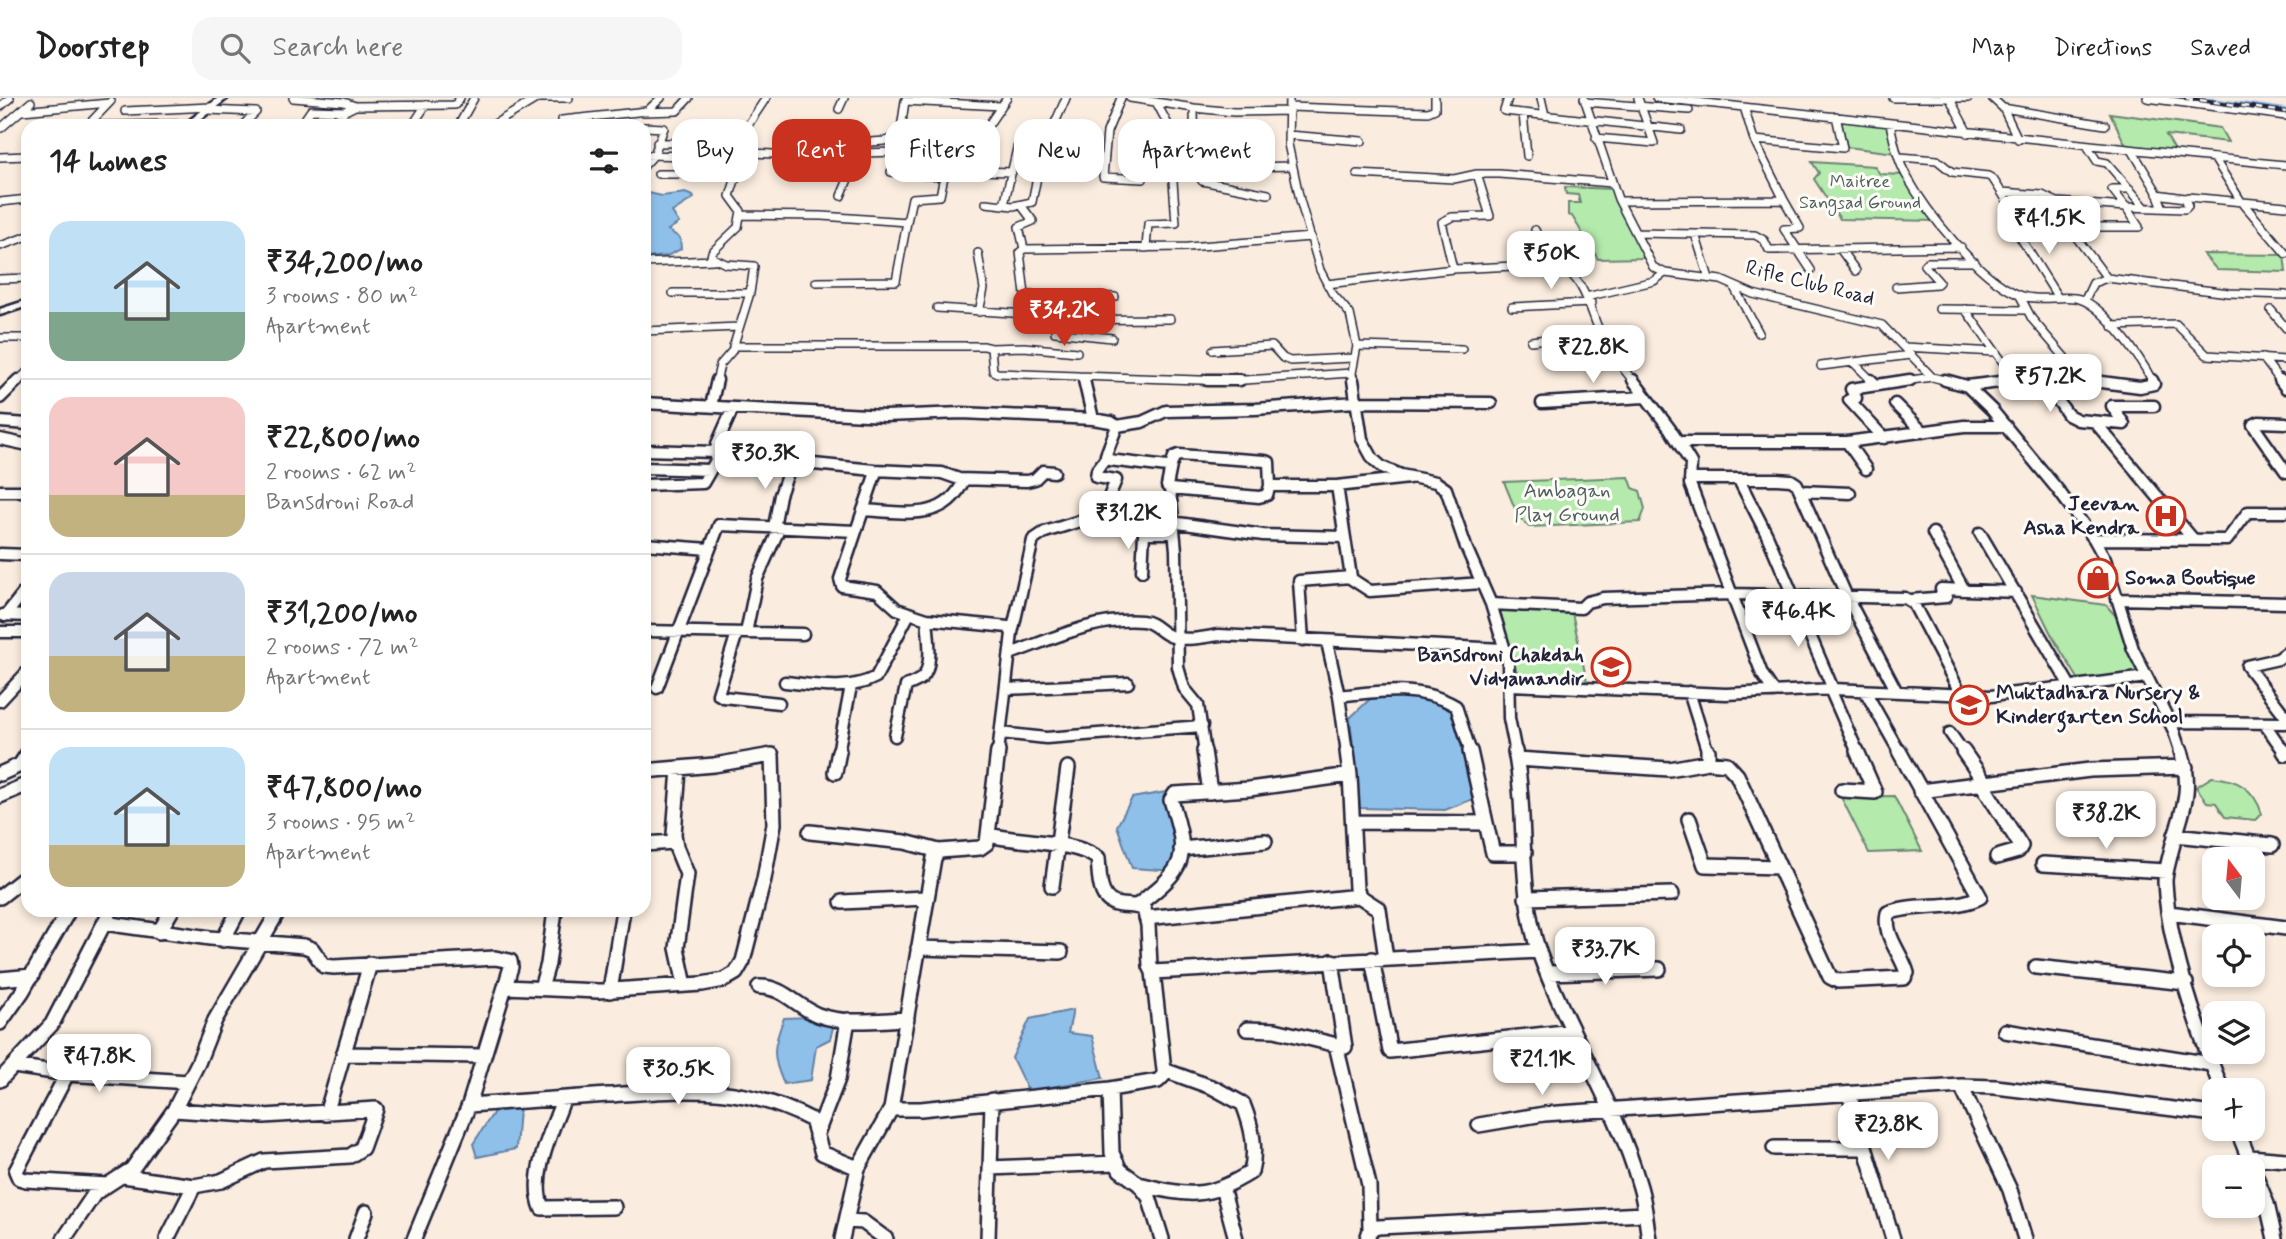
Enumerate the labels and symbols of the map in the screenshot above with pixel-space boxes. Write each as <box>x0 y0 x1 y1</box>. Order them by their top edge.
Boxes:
park label: Maitree Sangsad Ground <box>1799 170 1921 216</box>
pin: ₹41.5K <box>1992 197 2106 256</box>
pin: ₹50K <box>1510 232 1592 291</box>
street label: Rifle Club Road <box>1743 253 1877 313</box>
pin: ₹34.2K <box>1007 288 1121 348</box>
pin: ₹22.8K <box>1536 326 1650 385</box>
pin: ₹57.2K <box>1993 354 2107 414</box>
pin: ₹30.3K <box>708 432 822 491</box>
park label: Ambagan Play Ground <box>1514 477 1620 529</box>
place label: Jeevan Asha Kendra <box>2023 490 2140 542</box>
pin: ₹31.2K <box>1071 491 1185 551</box>
hospital icon: Jeevan Asha Kendra <box>2145 495 2187 537</box>
shop icon: Soma Boutique <box>2077 557 2119 599</box>
place label: Soma Boutique <box>2125 564 2256 592</box>
pin: ₹46.4K <box>1741 589 1855 649</box>
place label: Bansdroni Chakdah Vidyamandir <box>1417 641 1584 693</box>
school or university icon: Bansdroni Chakdah Vidyamandir <box>1590 646 1632 688</box>
place label: Muktadhara Nursery & Kindergarten School <box>1996 679 2200 733</box>
school or university icon: Muktadhara Nursery & Kindergarten School <box>1948 684 1990 726</box>
pin: ₹38.2K <box>2049 792 2163 851</box>
north arrow <box>2202 847 2264 910</box>
pin: ₹33.7K <box>1548 928 1662 987</box>
pin: ₹47.8K <box>42 1034 156 1094</box>
pin: ₹21.1K <box>1485 1038 1599 1097</box>
pin: ₹30.5K <box>621 1048 735 1107</box>
pin: ₹23.8K <box>1831 1102 1945 1162</box>

